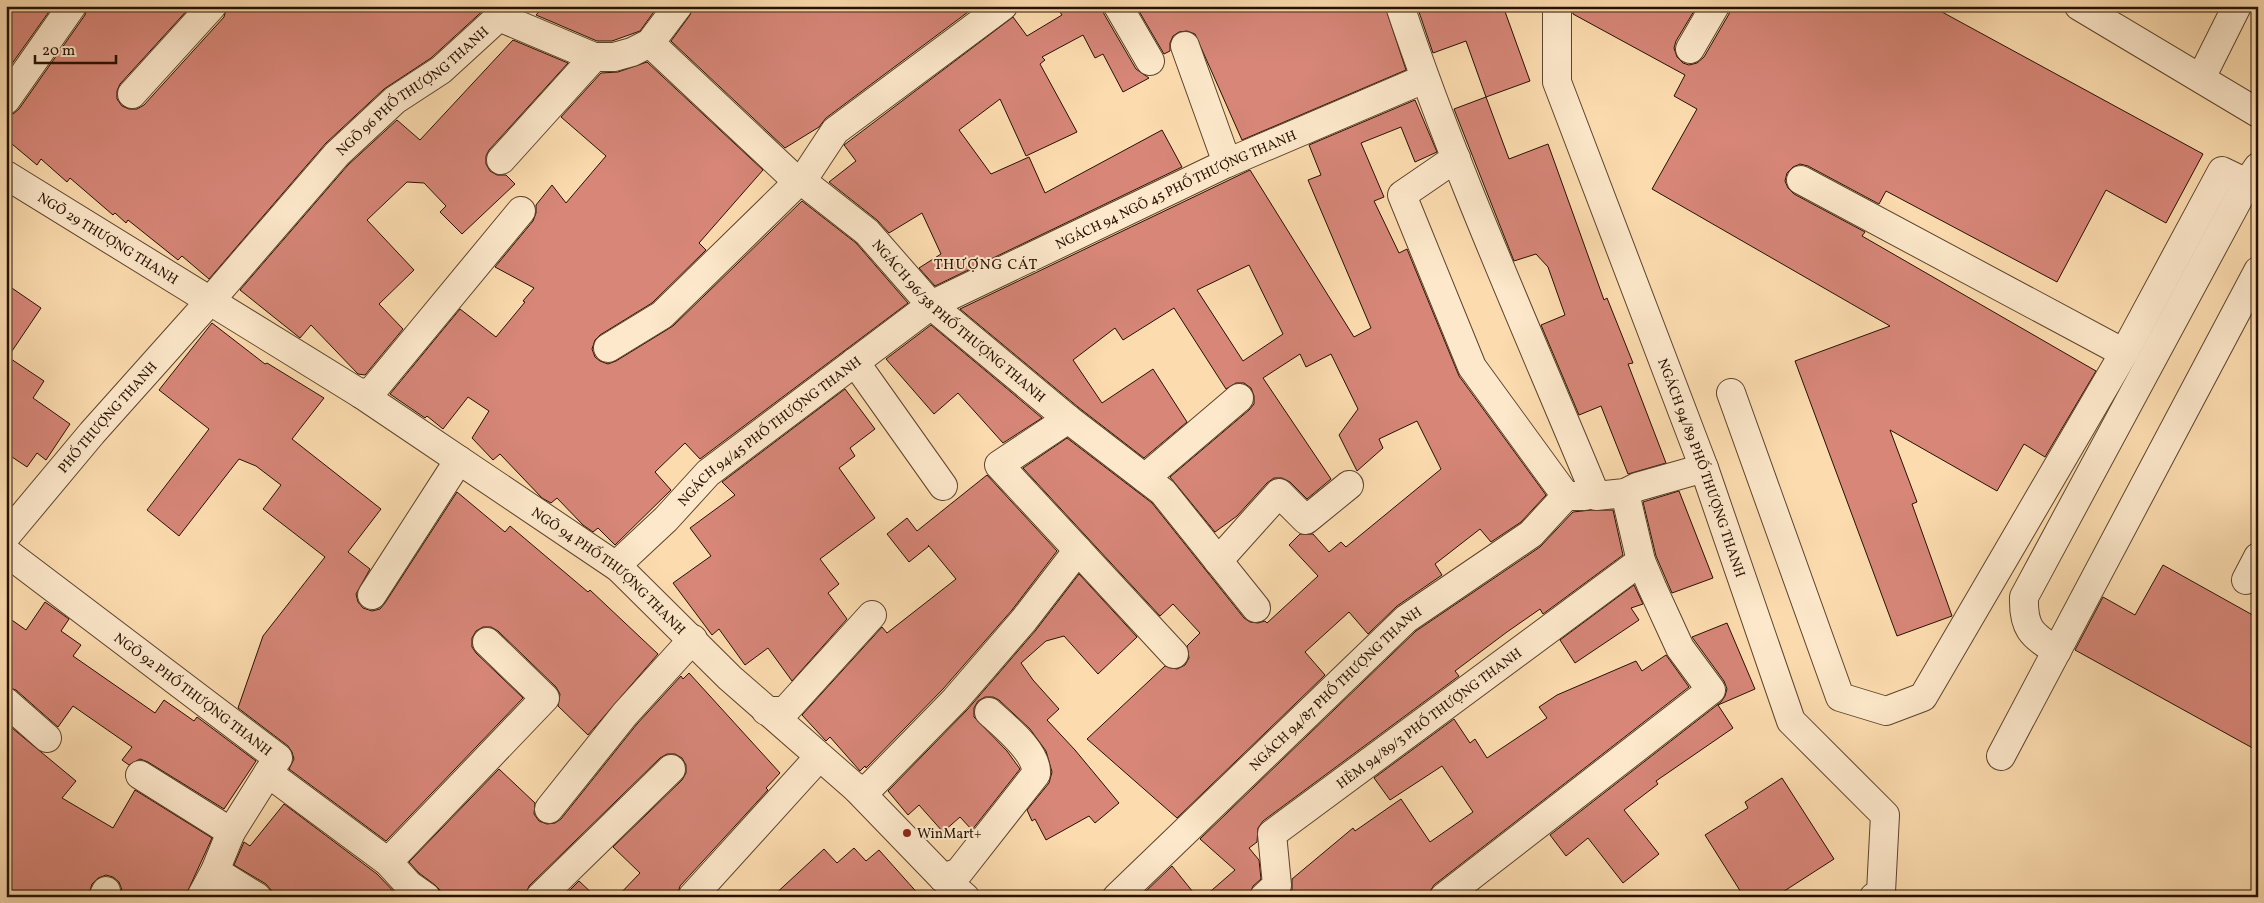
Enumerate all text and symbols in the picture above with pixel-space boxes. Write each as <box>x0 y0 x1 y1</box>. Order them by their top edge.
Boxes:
street label: NGÕ 96 PHỐ THƯỢNG THANH <box>333 23 494 161</box>
scale bar <box>35 32 116 64</box>
text: 20 m <box>42 41 75 62</box>
street label: NGÁCH 94 NGÕ 45 PHỐ THƯỢNG THANH <box>1053 126 1300 255</box>
street label: NGÕ 29 THƯỢNG THANH <box>33 189 181 290</box>
street label: NGÁCH 96/38 PHỐ THƯỢNG THANH <box>867 236 1049 407</box>
district label: THƯỢNG CÁT <box>934 255 1038 276</box>
street label: NGÁCH 94/45 PHỐ THƯỢNG THANH <box>674 353 866 511</box>
street label: NGÁCH 94/89 PHỐ THƯỢNG THANH <box>1652 356 1749 580</box>
street label: PHỐ THƯỢNG THANH <box>54 358 162 478</box>
street label: NGÕ 94 PHỐ THƯỢNG THANH <box>527 504 689 640</box>
street label: NGÁCH 94/87 PHỐ THƯỢNG THANH <box>1246 603 1426 776</box>
street label: NGÕ 92 PHỐ THƯỢNG THANH <box>109 629 275 761</box>
street label: HẺM 94/89/3 PHỐ THƯỢNG THANH <box>1333 644 1526 794</box>
place label: WinMart+ <box>917 825 982 844</box>
marker: WinMart+ <box>901 827 913 839</box>

